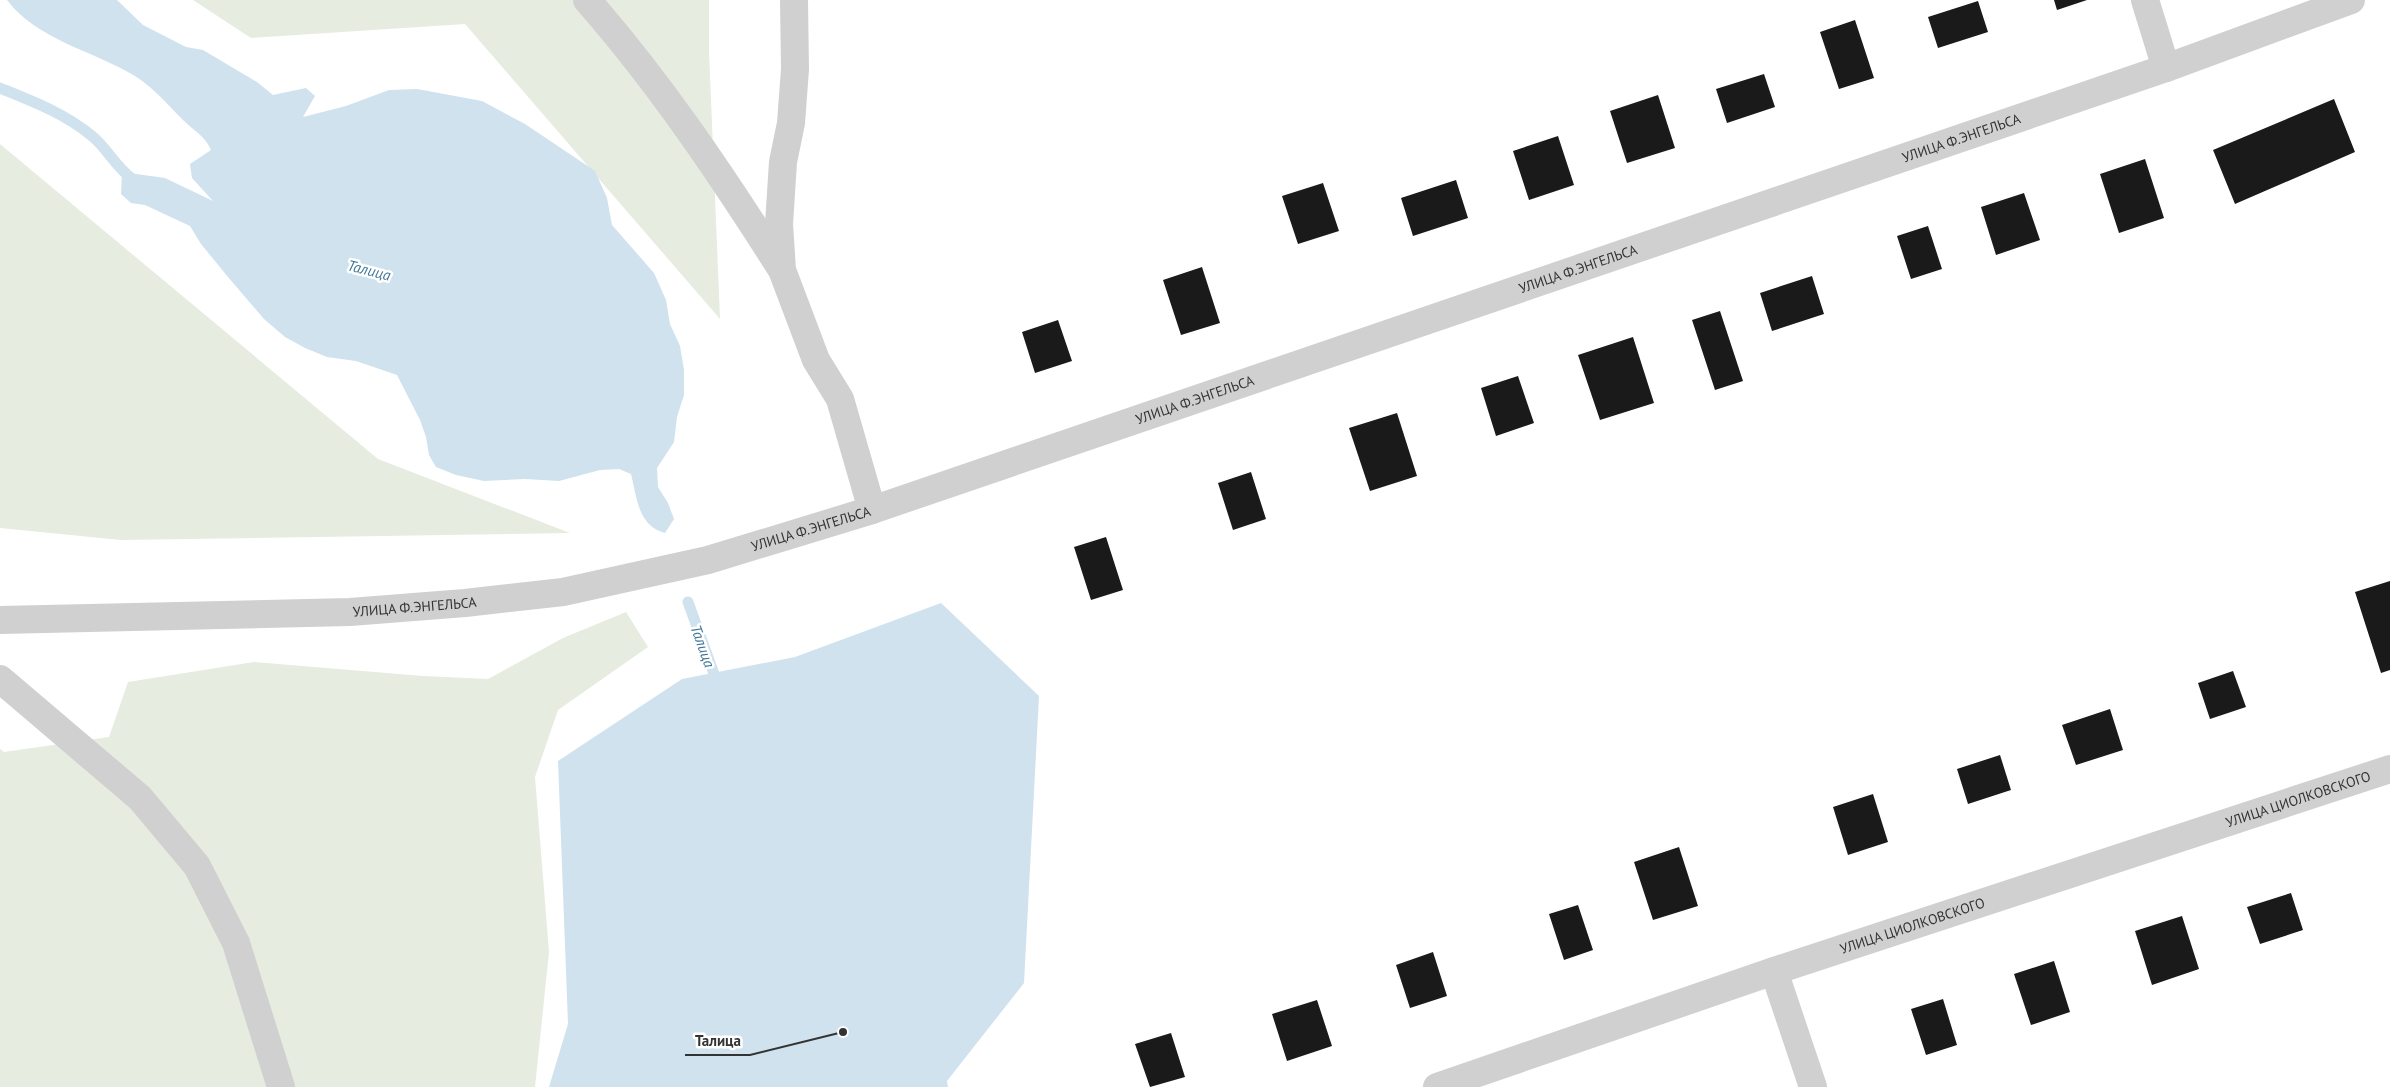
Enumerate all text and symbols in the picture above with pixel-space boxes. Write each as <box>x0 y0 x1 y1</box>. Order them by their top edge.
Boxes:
street label: УЛИЦА Ф.ЭНГЕЛЬСА <box>1900 109 2024 167</box>
street label: УЛИЦА Ф.ЭНГЕЛЬСА <box>1516 240 1640 297</box>
water label: Талица <box>345 255 393 285</box>
street label: УЛИЦА Ф.ЭНГЕЛЬСА <box>1133 371 1257 428</box>
street label: УЛИЦА Ф.ЭНГЕЛЬСА <box>749 502 873 555</box>
street label: УЛИЦА Ф.ЭНГЕЛЬСА <box>352 593 478 621</box>
water label: Талица <box>687 622 720 671</box>
street label: УЛИЦА ЦИОЛКОВСКОГО <box>2223 767 2373 831</box>
street label: УЛИЦА ЦИОЛКОВСКОГО <box>1838 894 1987 958</box>
callout: Талица <box>685 1025 750 1055</box>
text: Талица <box>695 1031 741 1050</box>

